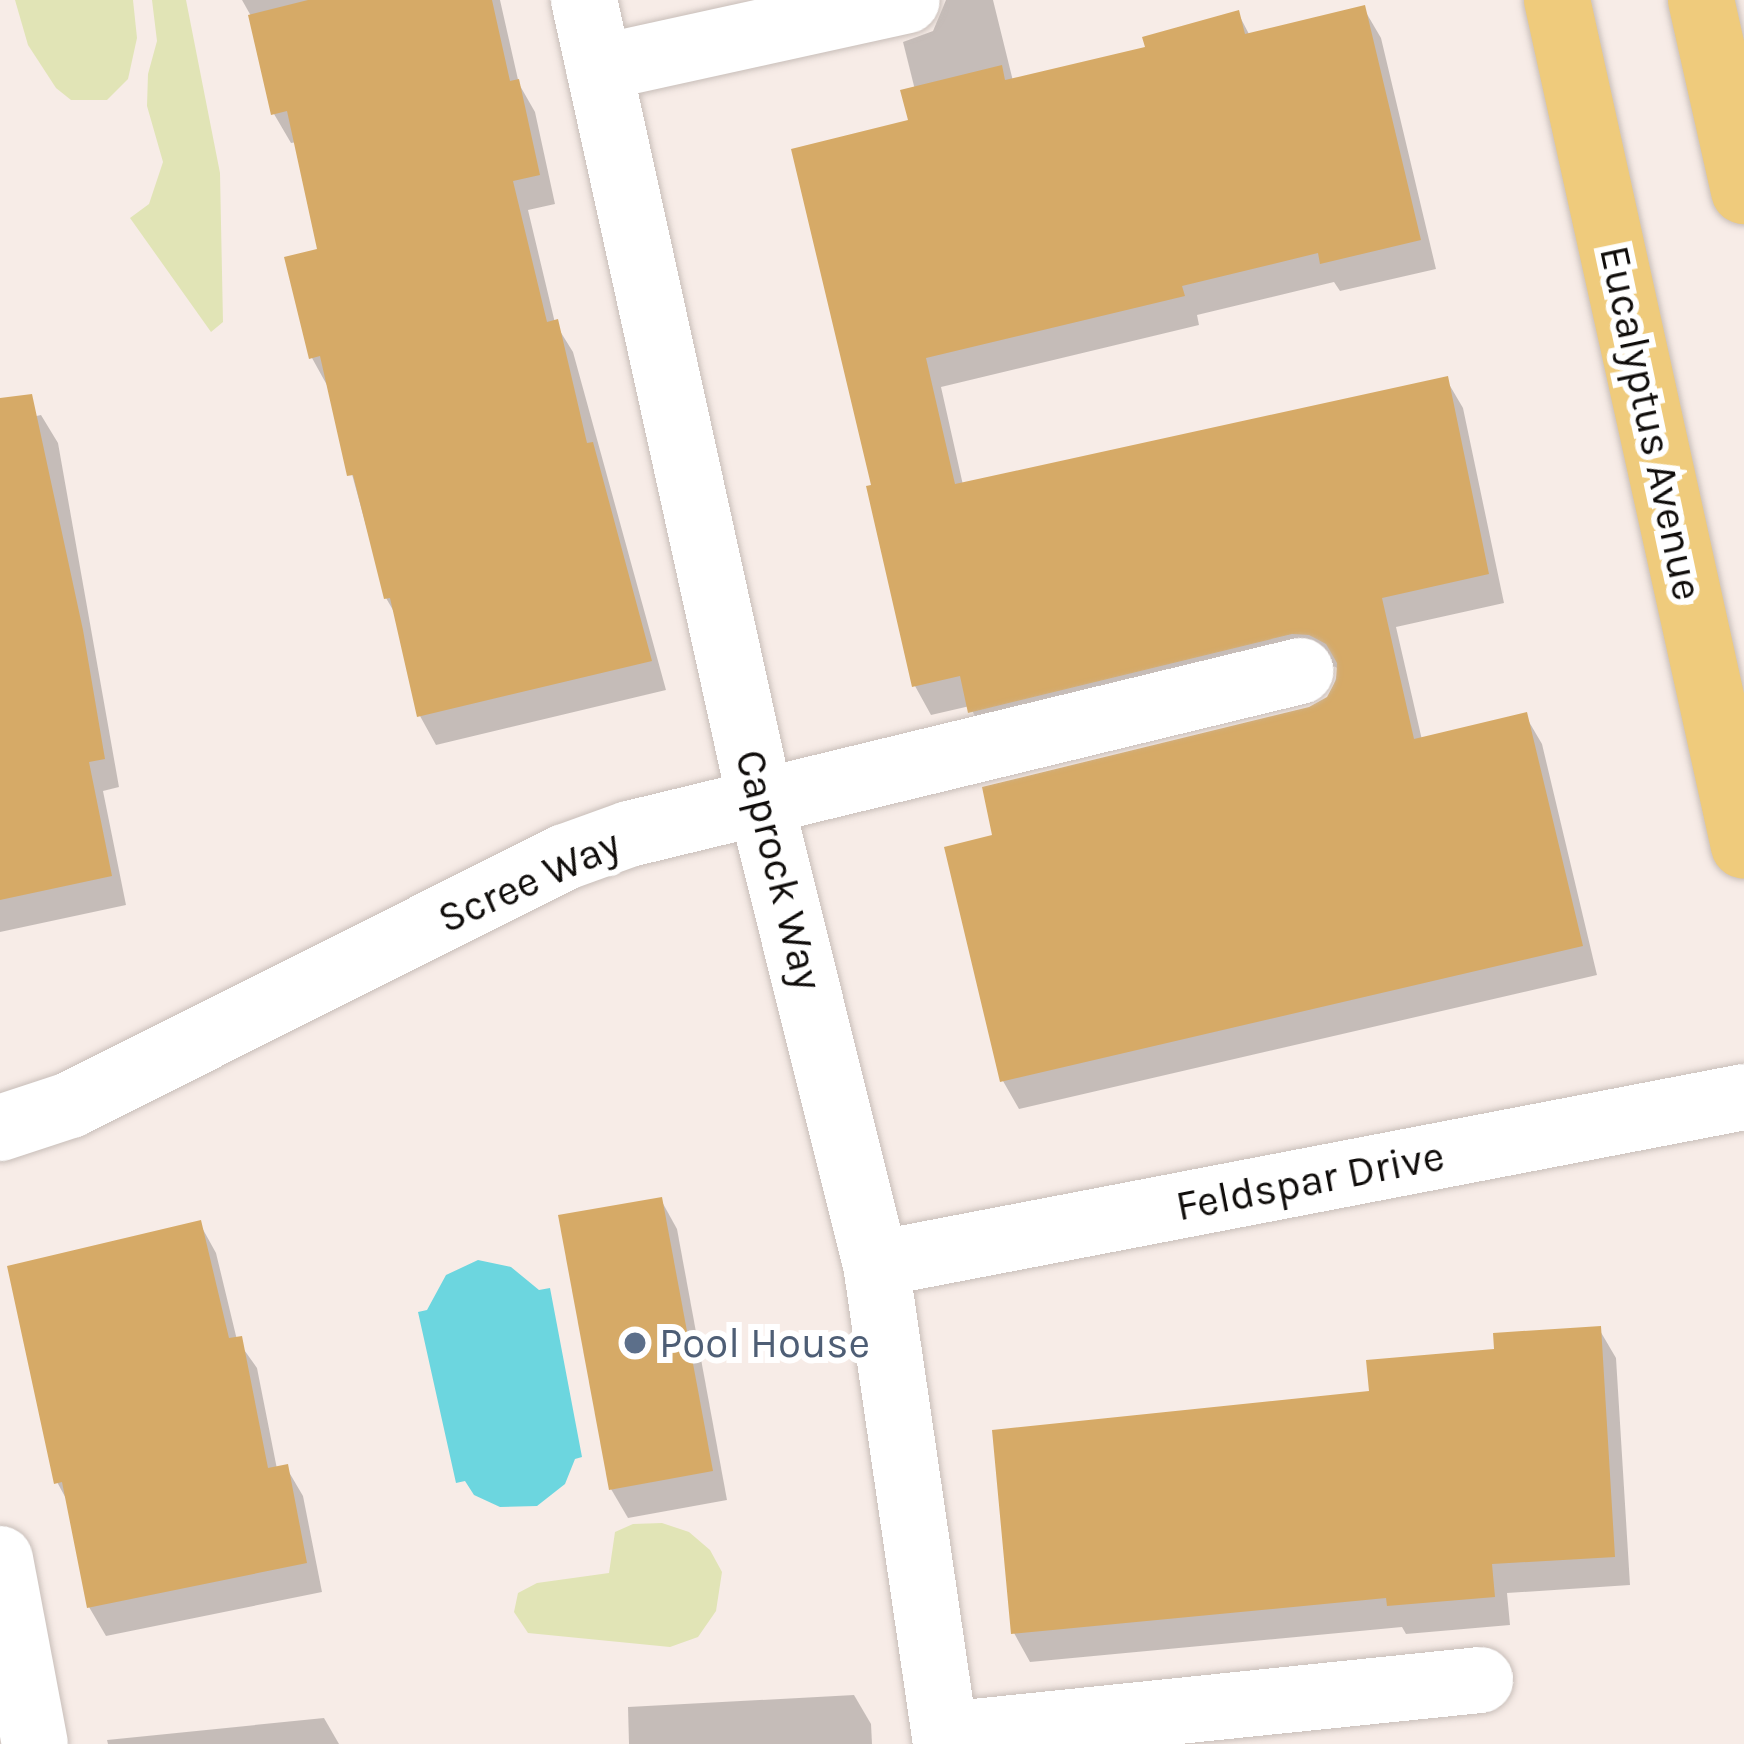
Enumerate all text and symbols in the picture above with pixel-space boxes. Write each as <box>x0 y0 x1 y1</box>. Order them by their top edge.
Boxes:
street label: Eucalyptus Avenue <box>1589 241 1713 605</box>
street label: Caprock Way <box>725 745 833 995</box>
street label: Scree Way <box>430 818 628 944</box>
street label: Feldspar Drive <box>1172 1130 1448 1232</box>
place label: Pool House <box>659 1318 870 1368</box>
marker: Pool House <box>622 1330 648 1356</box>

